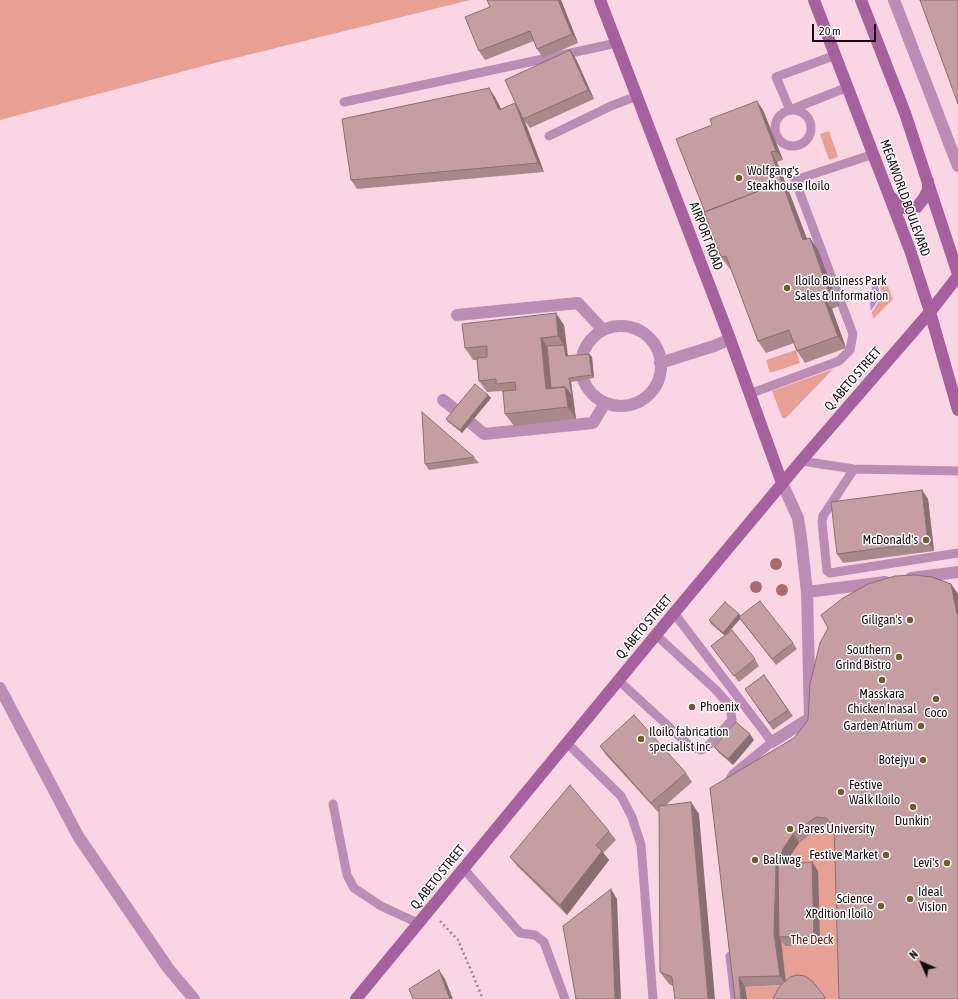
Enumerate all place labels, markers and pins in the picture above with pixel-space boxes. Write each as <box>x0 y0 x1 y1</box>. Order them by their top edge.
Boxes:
place label: Wolfgang's Steakhouse Iloilo <box>747 163 830 194</box>
marker: Wolfgang's Steakhouse Iloilo <box>734 173 744 183</box>
place label: Iloilo Business Park Sales & Information <box>795 273 888 304</box>
marker: Iloilo Business Park Sales & Information <box>782 283 792 293</box>
place label: McDonald's <box>863 532 918 548</box>
marker: McDonald's <box>921 535 931 545</box>
place label: Giligan's <box>862 612 902 628</box>
marker: Giligan's <box>905 615 915 625</box>
place label: Southern Grind Bistro <box>836 642 891 673</box>
marker: Southern Grind Bistro <box>894 652 904 662</box>
marker: Masskara Chicken Inasal <box>877 675 887 685</box>
place label: Masskara Chicken Inasal <box>847 686 917 717</box>
marker: Coco <box>931 694 941 704</box>
place label: Phoenix <box>700 699 739 715</box>
marker: Phoenix <box>687 702 697 712</box>
place label: Coco <box>925 705 947 721</box>
place label: Garden Atrium <box>844 718 913 734</box>
marker: Garden Atrium <box>916 721 926 731</box>
place label: Iloilo fabrication specialist inc <box>649 724 729 755</box>
marker: Iloilo fabrication specialist inc <box>636 734 646 744</box>
place label: Botejyu <box>879 752 915 768</box>
marker: Botejyu <box>918 755 928 765</box>
place label: Festive Walk Iloilo <box>849 777 900 808</box>
marker: Festive Walk Iloilo <box>836 787 846 797</box>
marker: Dunkin' <box>908 802 918 812</box>
place label: Dunkin' <box>895 813 931 829</box>
place label: Pares University <box>798 821 875 837</box>
marker: Pares University <box>785 824 795 834</box>
place label: Festive Market <box>809 847 878 863</box>
marker: Festive Market <box>881 850 891 860</box>
place label: Baliwag <box>763 852 801 868</box>
marker: Baliwag <box>750 855 760 865</box>
place label: Levi's <box>913 855 939 871</box>
marker: Levi's <box>942 858 952 868</box>
place label: Ideal Vision <box>918 884 947 915</box>
place label: Science XPdition Iloilo <box>806 891 873 922</box>
marker: Ideal Vision <box>905 894 915 904</box>
marker: Science XPdition Iloilo <box>876 901 886 911</box>

